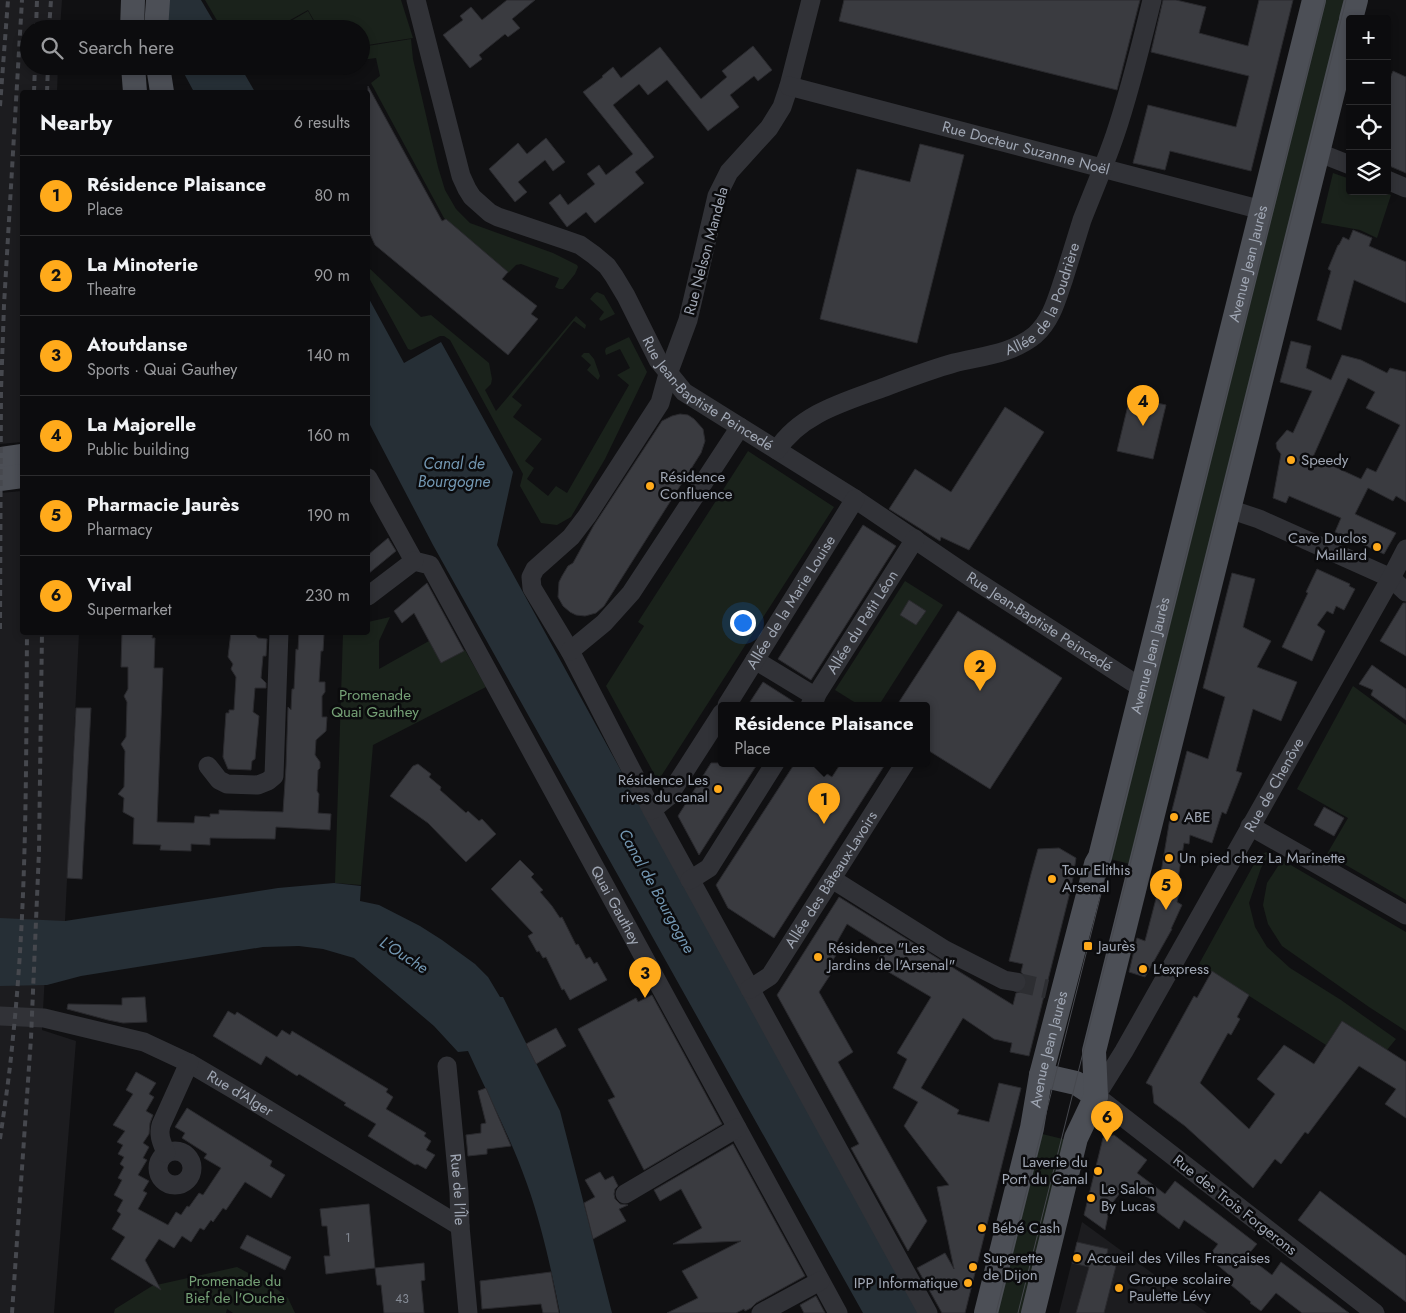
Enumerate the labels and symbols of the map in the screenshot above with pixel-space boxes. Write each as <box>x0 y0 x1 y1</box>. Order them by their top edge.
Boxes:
street label: Rue Docteur Suzanne Noël <box>940 116 1112 181</box>
street label: Rue Nelson Mandela <box>678 184 734 318</box>
street label: Avenue Jean Jaurès <box>1223 203 1273 324</box>
street label: Allée de la Poudrière <box>1002 240 1085 361</box>
street label: Rue Jean-Baptiste Peincedé <box>637 332 778 456</box>
pin: 4 <box>1127 385 1159 426</box>
place label: Speedy <box>1301 449 1349 471</box>
water label: Canal de Bourgogne <box>418 452 490 493</box>
marker: Speedy <box>1285 454 1297 466</box>
place label: Résidence Confluence <box>660 466 733 505</box>
marker: Résidence Confluence <box>644 480 656 492</box>
place label: Cave Duclos Maillard <box>1288 527 1367 566</box>
street label: Allée de la Marie Louise <box>741 531 841 673</box>
marker: Cave Duclos Maillard <box>1371 541 1383 553</box>
street label: Allée du Petit Léon <box>821 566 904 679</box>
street label: Rue Jean-Baptiste Peincedé <box>962 566 1117 677</box>
street label: Avenue Jean Jaurès <box>1125 595 1175 716</box>
your location <box>730 610 756 636</box>
pin: 2 <box>964 650 996 691</box>
park label: Promenade Quai Gauthey <box>331 684 419 723</box>
street label: Rue de Chenôve <box>1239 733 1310 836</box>
place label: Résidence Les rives du canal <box>618 769 708 808</box>
marker: Résidence Les rives du canal <box>712 783 724 795</box>
pin: 1 <box>808 783 840 824</box>
place label: ABE <box>1184 806 1211 828</box>
street label: Allée des Bâteaux-Lavoirs <box>779 807 883 953</box>
marker: ABE <box>1168 811 1180 823</box>
water label: Canal de Bourgogne <box>613 825 701 957</box>
place label: Un pied chez La Marinette <box>1179 847 1346 869</box>
marker: Un pied chez La Marinette <box>1163 852 1175 864</box>
place label: Tour Elithis Arsenal <box>1062 859 1130 898</box>
street label: Quai Gauthey <box>585 861 646 949</box>
pin: 5 <box>1150 869 1182 910</box>
marker: Tour Elithis Arsenal <box>1046 873 1058 885</box>
water label: L'Ouche <box>375 931 433 979</box>
place label: Jaurès <box>1096 935 1135 957</box>
place label: Résidence "Les Jardins de l'Arsenal" <box>826 937 955 976</box>
marker: Jaurès <box>1082 940 1094 952</box>
marker: Résidence "Les Jardins de l'Arsenal" <box>812 951 824 963</box>
pin: 3 <box>629 957 661 998</box>
place label: L'express <box>1153 958 1209 980</box>
marker: L'express <box>1137 963 1149 975</box>
street label: Avenue Jean Jaurès <box>1025 989 1073 1110</box>
street label: Rue d'Alger <box>203 1065 278 1122</box>
pin: 6 <box>1091 1101 1123 1142</box>
street label: Rue des Trois Forgerons <box>1168 1150 1302 1260</box>
place label: Laverie du Port du Canal <box>1002 1151 1088 1190</box>
street label: Rue de l'Île <box>444 1153 471 1226</box>
marker: Laverie du Port du Canal <box>1092 1165 1104 1177</box>
place label: Le Salon By Lucas <box>1101 1178 1155 1217</box>
marker: Le Salon By Lucas <box>1085 1192 1097 1204</box>
place label: Bébé Cash <box>992 1217 1060 1239</box>
marker: Bébé Cash <box>976 1222 988 1234</box>
house number: 1 <box>345 1229 351 1247</box>
place label: Superette de Dijon <box>983 1247 1043 1286</box>
place label: Accueil des Villes Françaises <box>1087 1247 1270 1269</box>
marker: Accueil des Villes Françaises <box>1071 1252 1083 1264</box>
marker: Superette de Dijon <box>967 1261 979 1273</box>
place label: Groupe scolaire Paulette Lévy <box>1129 1268 1231 1307</box>
park label: Promenade du Bief de l'Ouche <box>185 1270 285 1309</box>
place label: IPP Informatique <box>854 1272 958 1294</box>
marker: IPP Informatique <box>962 1277 974 1289</box>
marker: Groupe scolaire Paulette Lévy <box>1113 1282 1125 1294</box>
house number: 43 <box>395 1290 409 1308</box>

